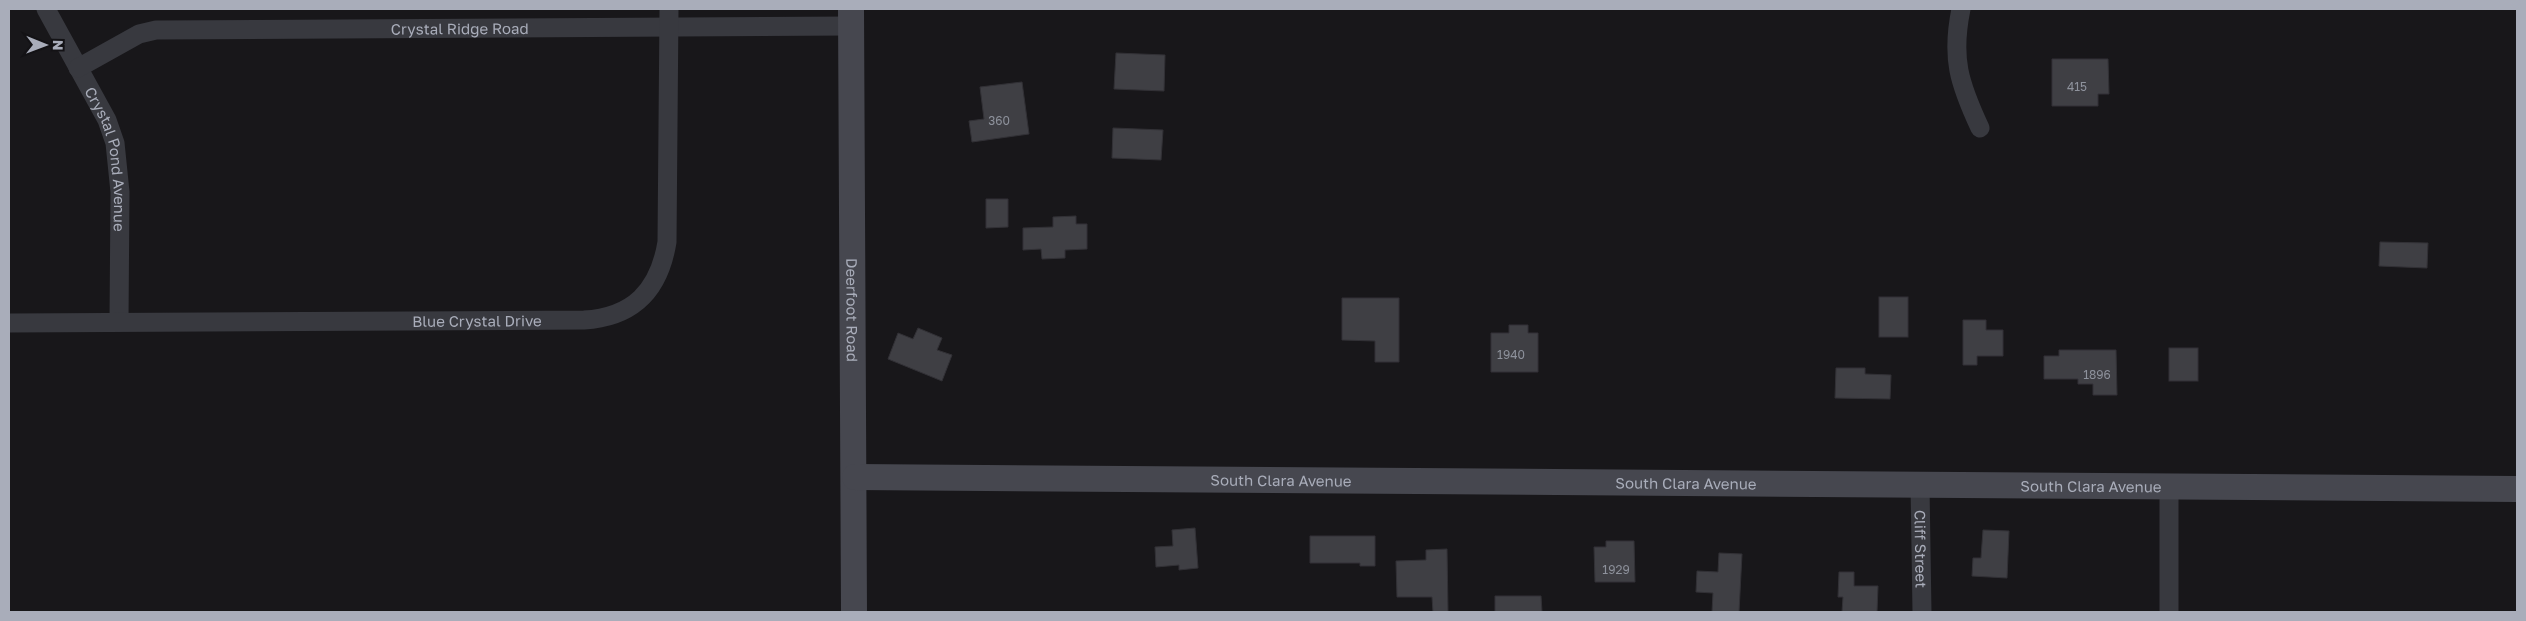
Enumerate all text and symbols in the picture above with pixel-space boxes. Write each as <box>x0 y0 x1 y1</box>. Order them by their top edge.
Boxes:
street label: Crystal Ridge Road <box>391 19 529 38</box>
north arrow <box>20 20 70 70</box>
text: N <box>50 40 67 51</box>
house number: 415 <box>2067 79 2087 94</box>
street label: Crystal Pond Avenue <box>81 84 129 232</box>
house number: 360 <box>988 113 1010 128</box>
street label: Deerfoot Road <box>843 258 862 362</box>
street label: Blue Crystal Drive <box>412 311 542 330</box>
house number: 1940 <box>1497 347 1525 362</box>
house number: 1896 <box>2083 367 2111 382</box>
street label: South Clara Avenue <box>1210 471 1352 490</box>
street label: South Clara Avenue <box>1615 473 1757 493</box>
street label: South Clara Avenue <box>2020 476 2162 495</box>
street label: Cliff Street <box>1911 510 1931 588</box>
house number: 1929 <box>1602 562 1630 577</box>

